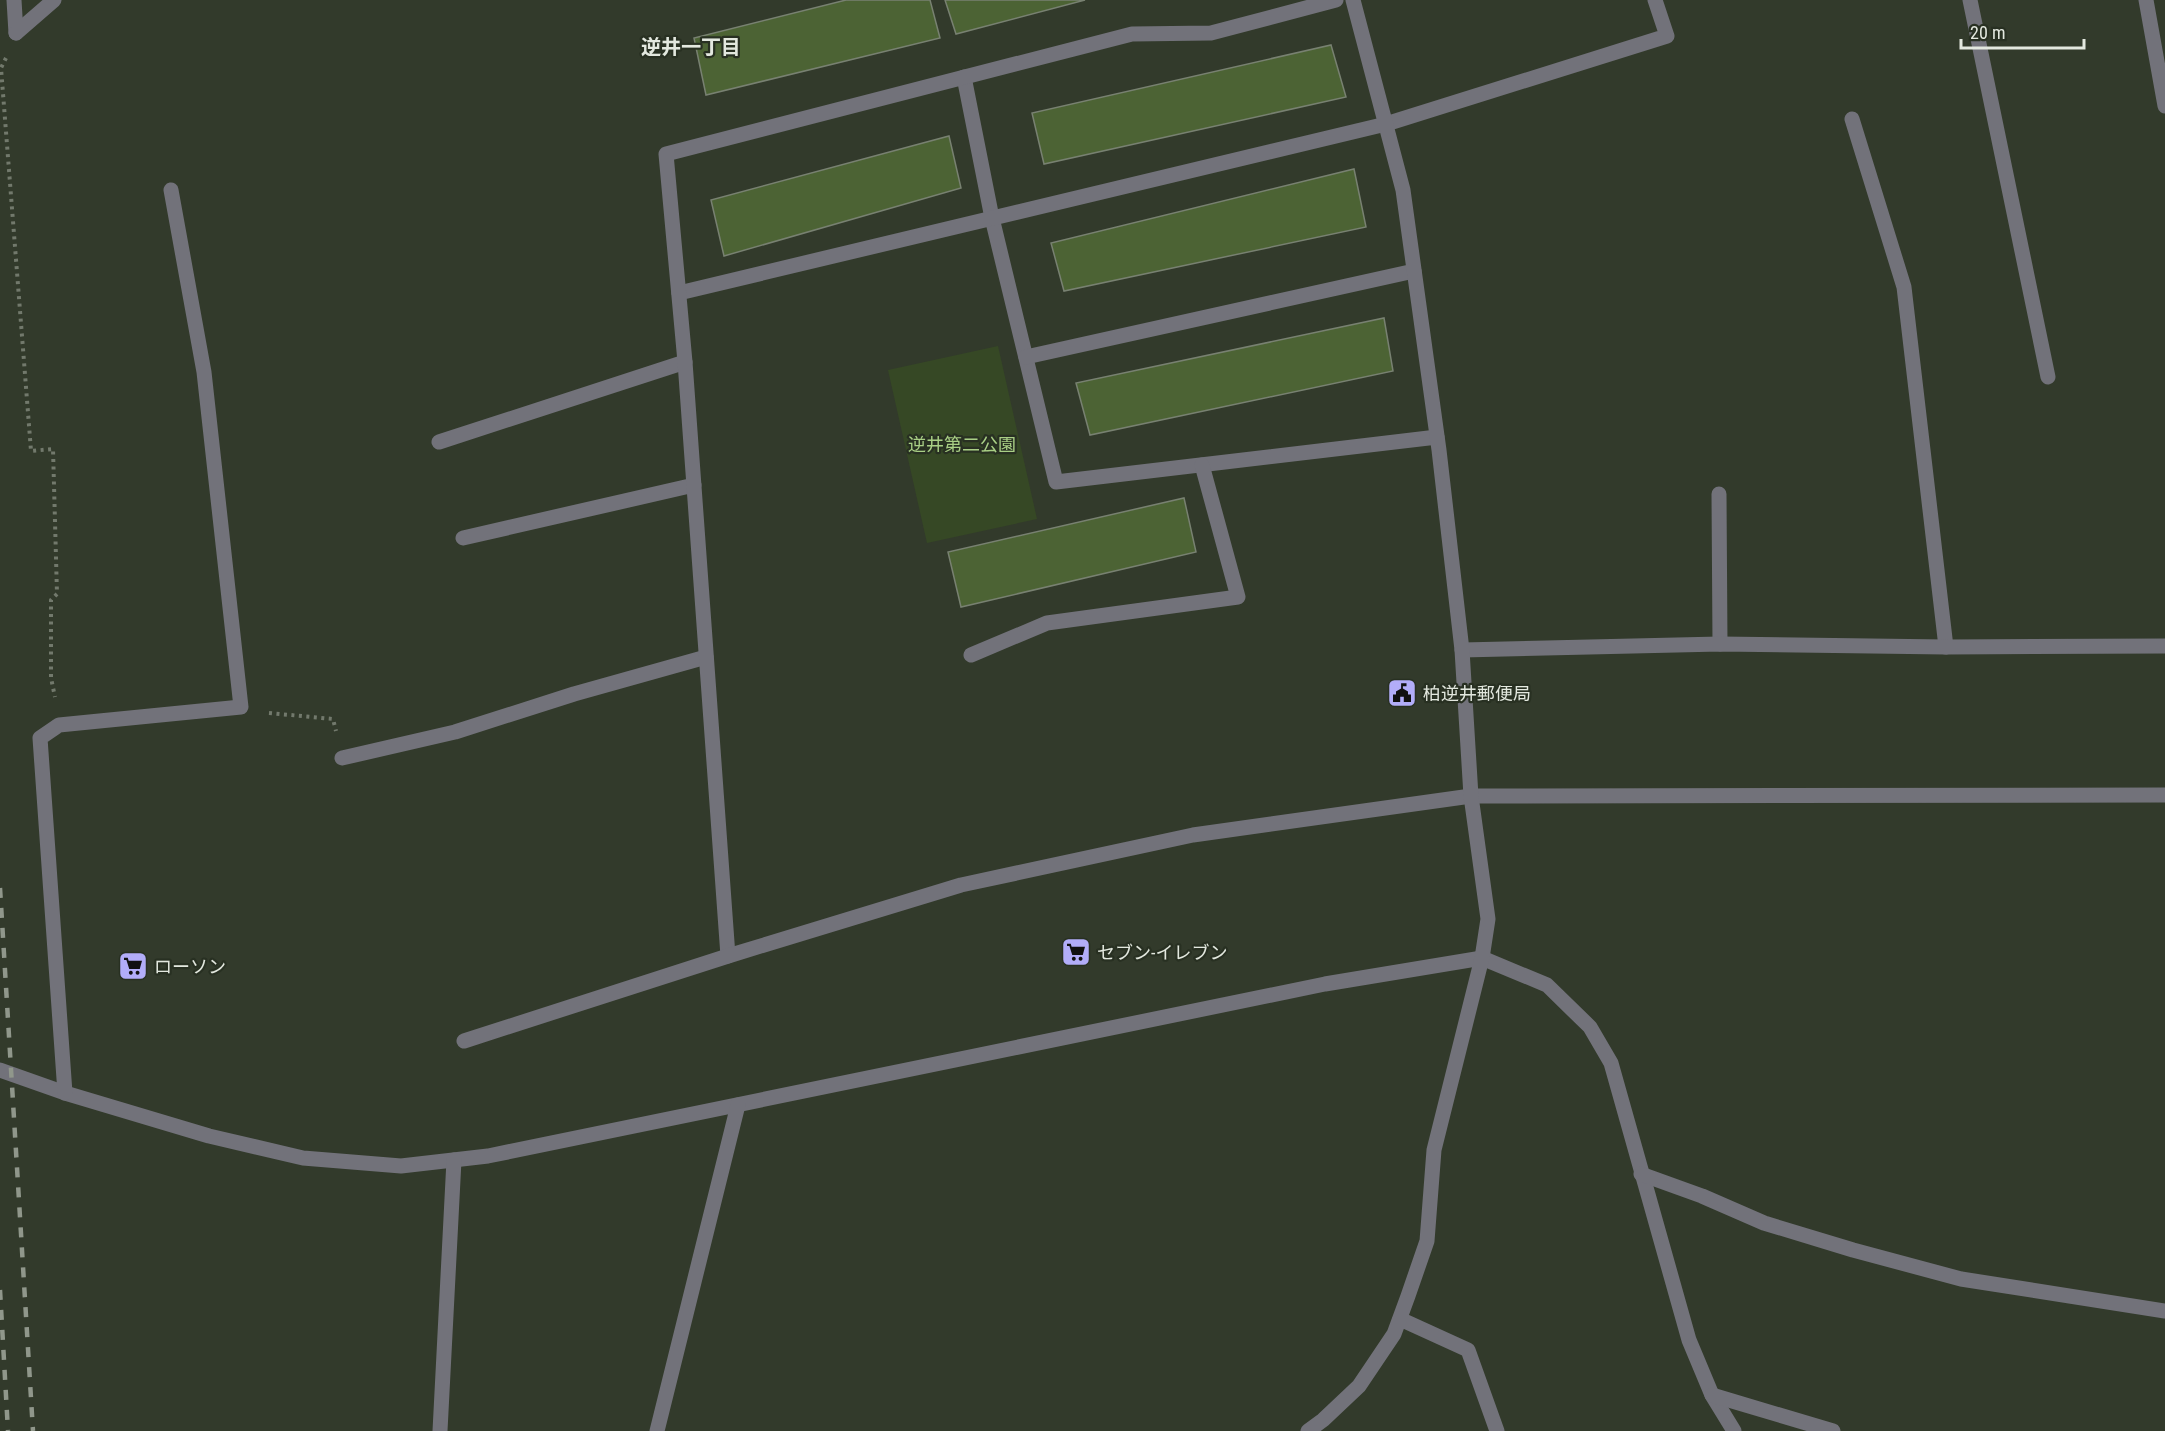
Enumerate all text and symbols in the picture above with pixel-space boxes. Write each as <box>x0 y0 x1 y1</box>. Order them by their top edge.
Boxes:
scale bar <box>1961 12 2084 50</box>
text: 20 m <box>1970 22 2005 43</box>
district label: 逆井一丁目 <box>641 35 741 59</box>
park label: 逆井第二公園 <box>908 434 1016 455</box>
public building icon: 柏逆井郵便局 <box>1386 677 1418 709</box>
place label: 柏逆井郵便局 <box>1423 683 1531 704</box>
supermarket icon: セブン-イレブン <box>1060 936 1092 968</box>
place label: セブン-イレブン <box>1097 942 1227 963</box>
supermarket icon: ローソン <box>117 950 149 982</box>
place label: ローソン <box>154 956 226 977</box>

